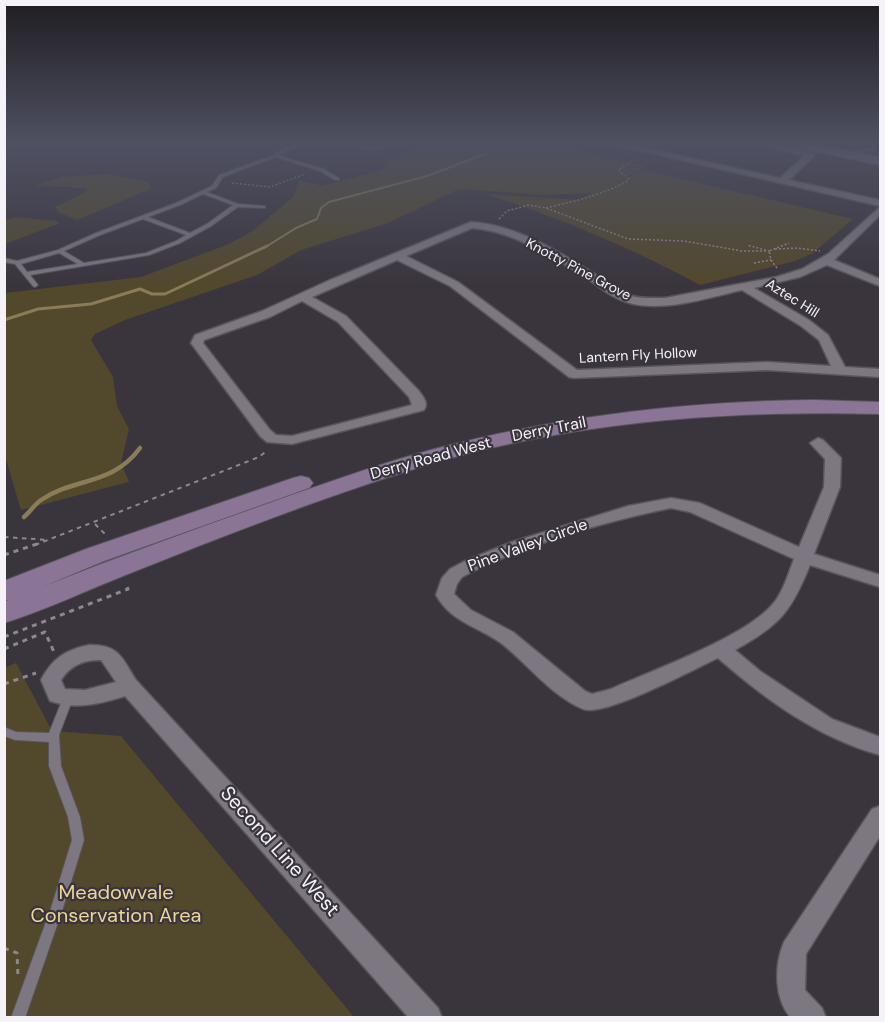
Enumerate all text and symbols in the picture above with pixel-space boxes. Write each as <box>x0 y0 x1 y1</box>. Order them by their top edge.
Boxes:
street label: Knotty Pine Grove <box>523 235 633 305</box>
street label: Aztec Hill <box>762 276 822 322</box>
street label: Lantern Fly Hollow <box>579 345 697 367</box>
street label: Derry Trail <box>510 413 588 447</box>
street label: Derry Road West <box>368 434 494 484</box>
street label: Pine Valley Circle <box>466 515 590 577</box>
street label: Second Line West <box>214 782 344 922</box>
park label: Meadowvale Conservation Area <box>31 882 201 929</box>

